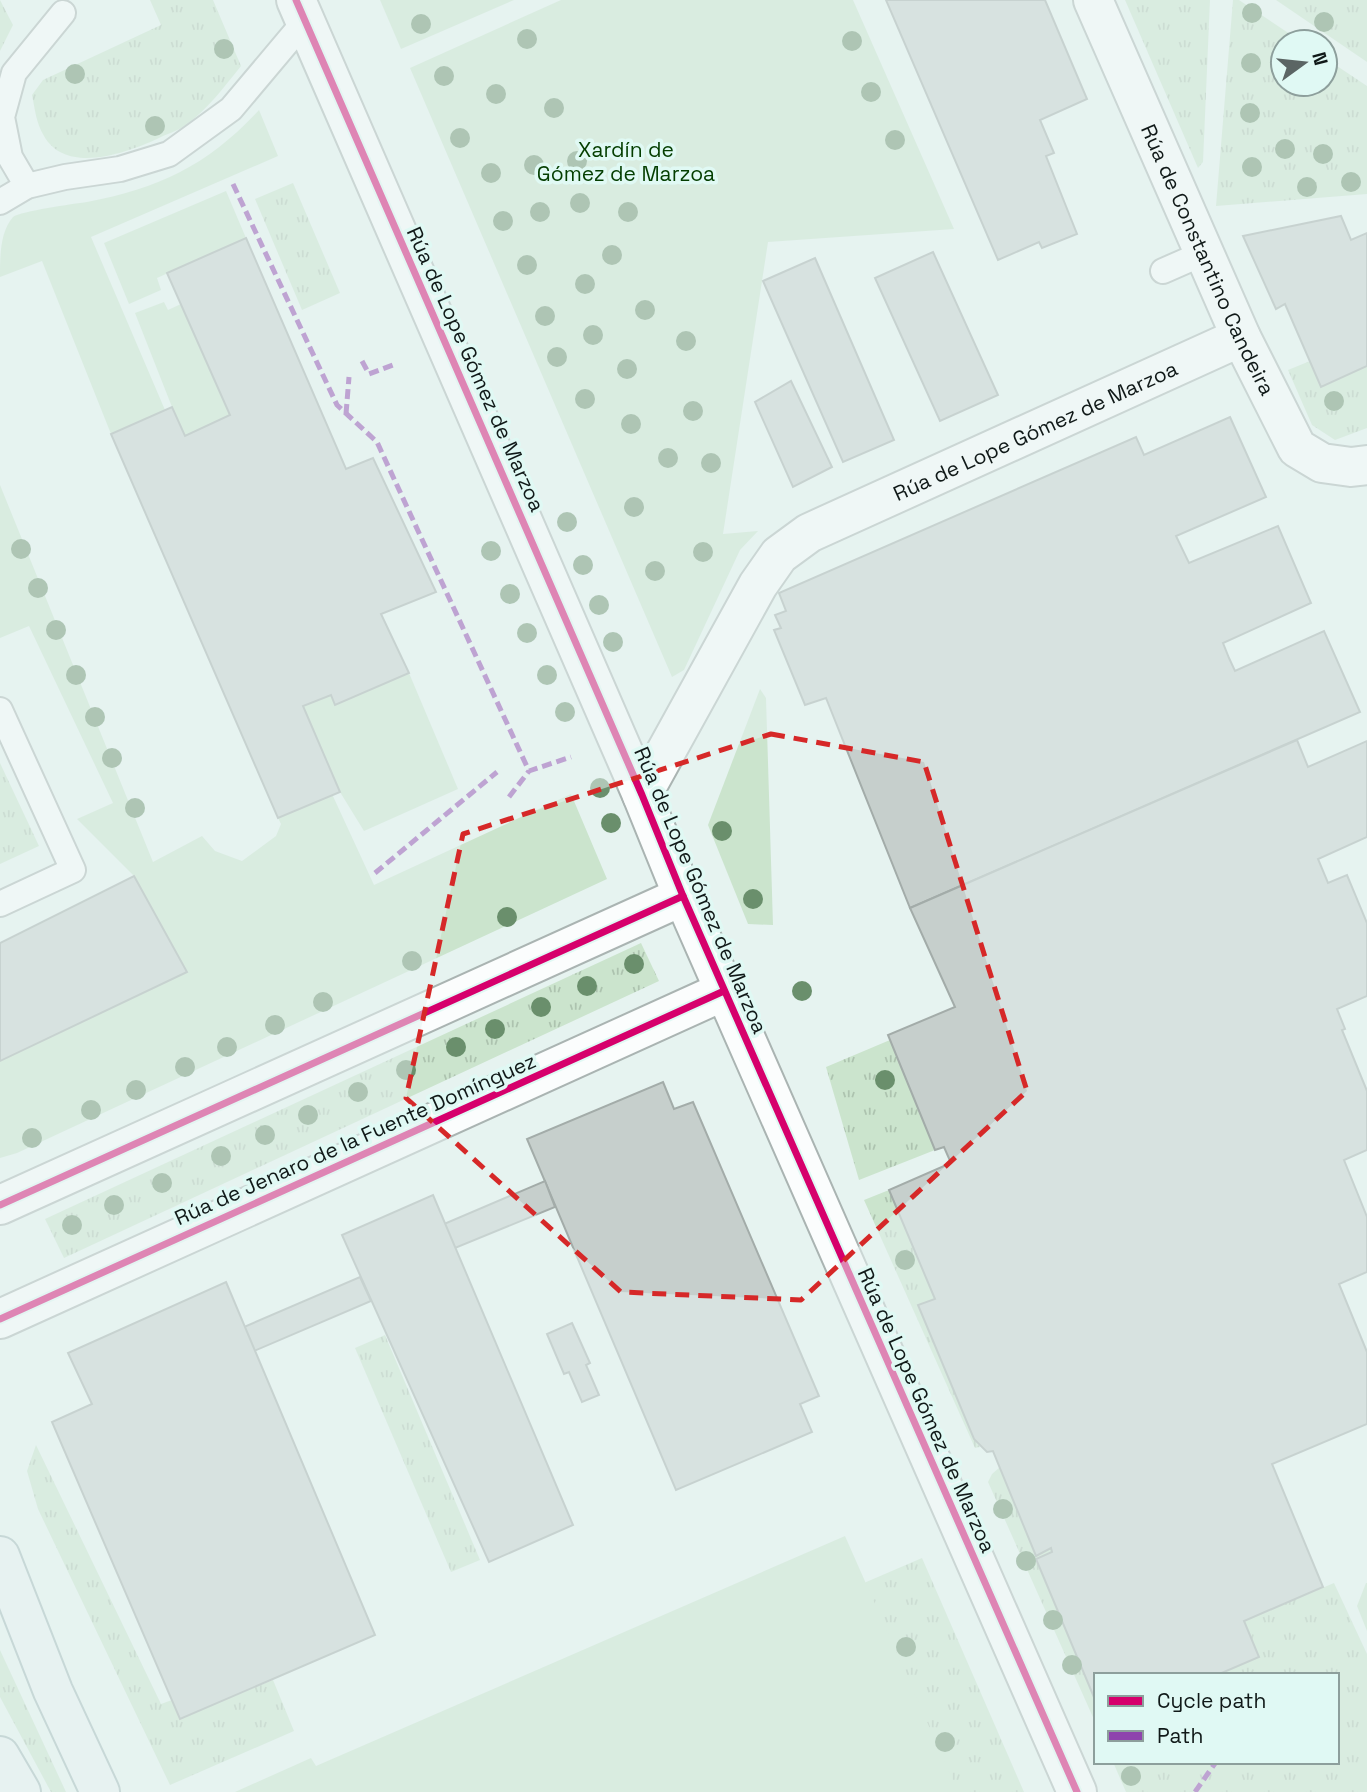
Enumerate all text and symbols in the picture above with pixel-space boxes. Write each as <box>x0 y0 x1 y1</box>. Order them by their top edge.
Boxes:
north arrow <box>1269 28 1339 98</box>
text: N <box>1306 49 1334 68</box>
street label: Rúa de Constantino Candeira <box>1136 120 1282 400</box>
park label: Xardín de Gómez de Marzoa <box>537 136 715 187</box>
street label: Rúa de Lope Gómez de Marzoa <box>401 222 551 516</box>
street label: Rúa de Lope Gómez de Marzoa <box>889 354 1181 507</box>
street label: Rúa de Lope Gómez de Marzoa <box>628 742 774 1038</box>
street label: Rúa de Jenaro de la Fuente Domínguez <box>170 1047 540 1231</box>
street label: Rúa de Lope Gómez de Marzoa <box>852 1263 1002 1557</box>
legend <box>1094 1673 1339 1764</box>
text: Cycle path <box>1157 1687 1266 1714</box>
text: Path <box>1157 1722 1203 1749</box>

